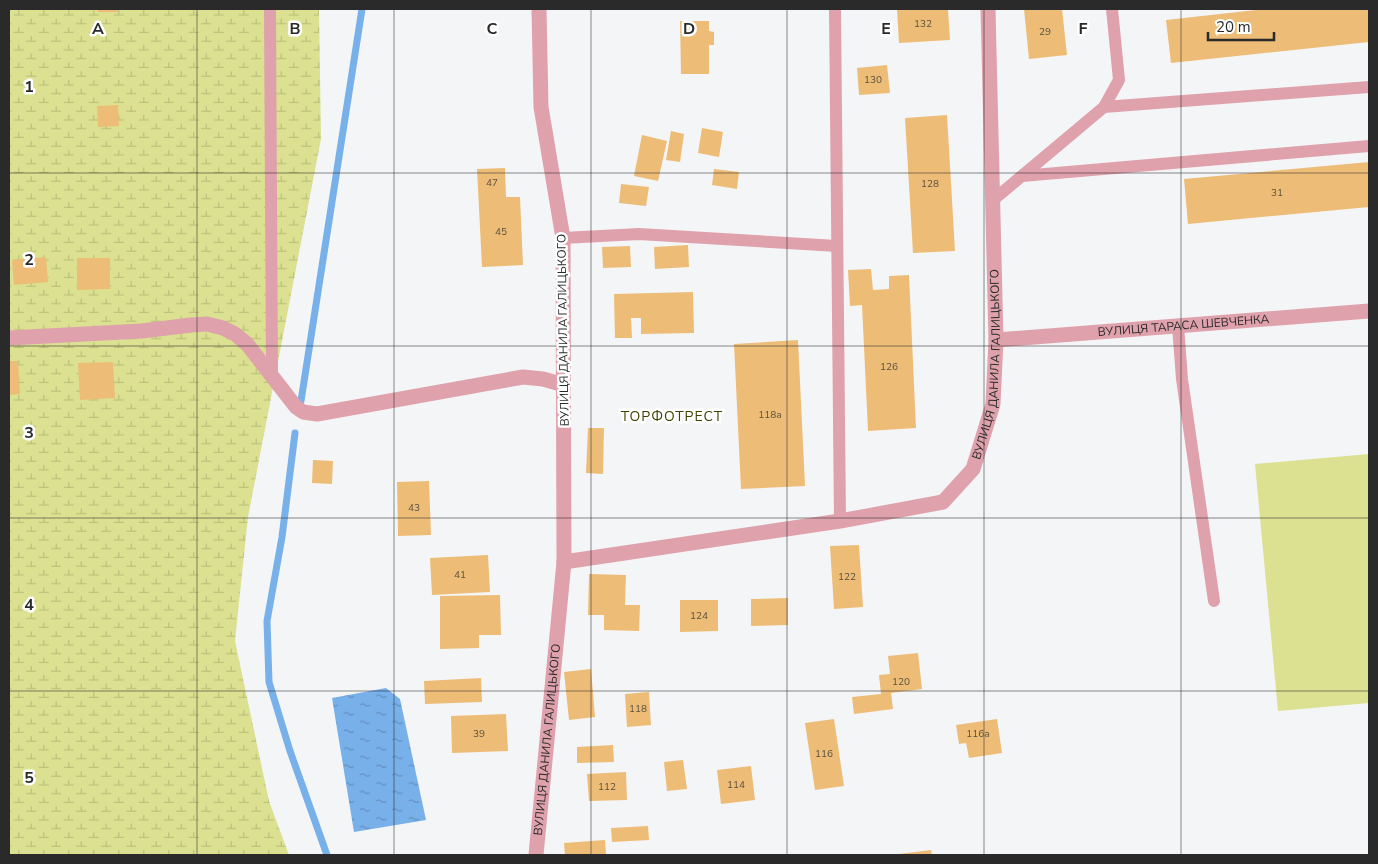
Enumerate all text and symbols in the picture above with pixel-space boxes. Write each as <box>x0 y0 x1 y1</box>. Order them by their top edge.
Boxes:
scale bar <box>1208 10 1274 42</box>
house number: 132 <box>914 17 932 31</box>
text: 20 m <box>1216 17 1251 37</box>
text: A <box>92 18 104 40</box>
text: B <box>289 18 301 40</box>
text: C <box>487 18 498 40</box>
text: D <box>683 18 695 40</box>
text: E <box>881 18 891 40</box>
text: F <box>1079 18 1088 40</box>
house number: 29 <box>1039 25 1051 39</box>
house number: 130 <box>864 73 882 87</box>
text: 1 <box>24 76 34 98</box>
house number: 47 <box>486 176 498 190</box>
house number: 128 <box>921 177 939 191</box>
house number: 31 <box>1271 186 1283 200</box>
house number: 45 <box>495 225 507 239</box>
street label: ВУЛИЦЯ ДАНИЛА ГАЛИЦЬКОГО <box>553 234 573 426</box>
text: 2 <box>24 249 34 271</box>
street label: ВУЛИЦЯ ДАНИЛА ГАЛИЦЬКОГО <box>968 269 1004 462</box>
street label: ВУЛИЦЯ ТАРАСА ШЕВЧЕНКА <box>1097 311 1270 340</box>
house number: 126 <box>880 360 898 374</box>
district label: ТОРФОТРЕСТ <box>621 407 723 426</box>
house number: 118а <box>758 408 782 422</box>
text: 3 <box>24 422 34 444</box>
house number: 43 <box>408 501 420 515</box>
house number: 41 <box>454 568 466 582</box>
house number: 122 <box>838 570 856 584</box>
text: 4 <box>24 594 34 616</box>
house number: 124 <box>690 609 708 623</box>
street label: ВУЛИЦЯ ДАНИЛА ГАЛИЦЬКОГО <box>530 643 564 836</box>
house number: 120 <box>892 675 910 689</box>
house number: 118 <box>629 702 647 716</box>
house number: 39 <box>473 727 485 741</box>
house number: 116а <box>966 727 990 741</box>
house number: 116 <box>815 747 833 761</box>
text: 5 <box>24 767 34 789</box>
house number: 114 <box>727 778 745 792</box>
house number: 112 <box>598 780 616 794</box>

